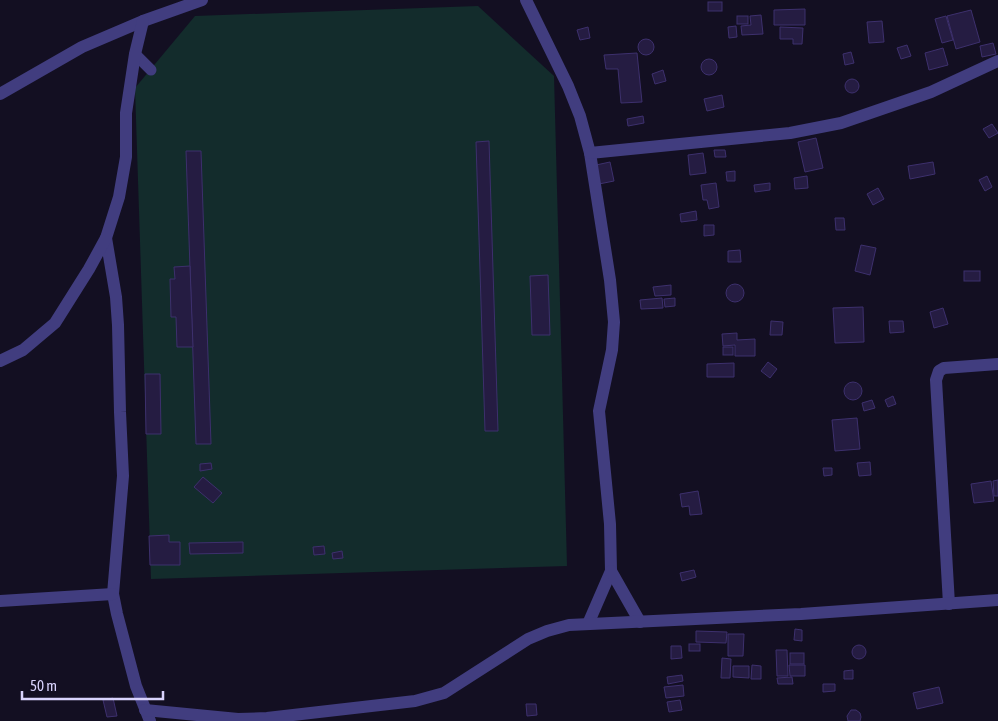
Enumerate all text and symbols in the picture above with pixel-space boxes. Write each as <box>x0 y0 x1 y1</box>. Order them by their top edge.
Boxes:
scale bar <box>22 668 164 700</box>
text: 50 m <box>30 677 57 694</box>

